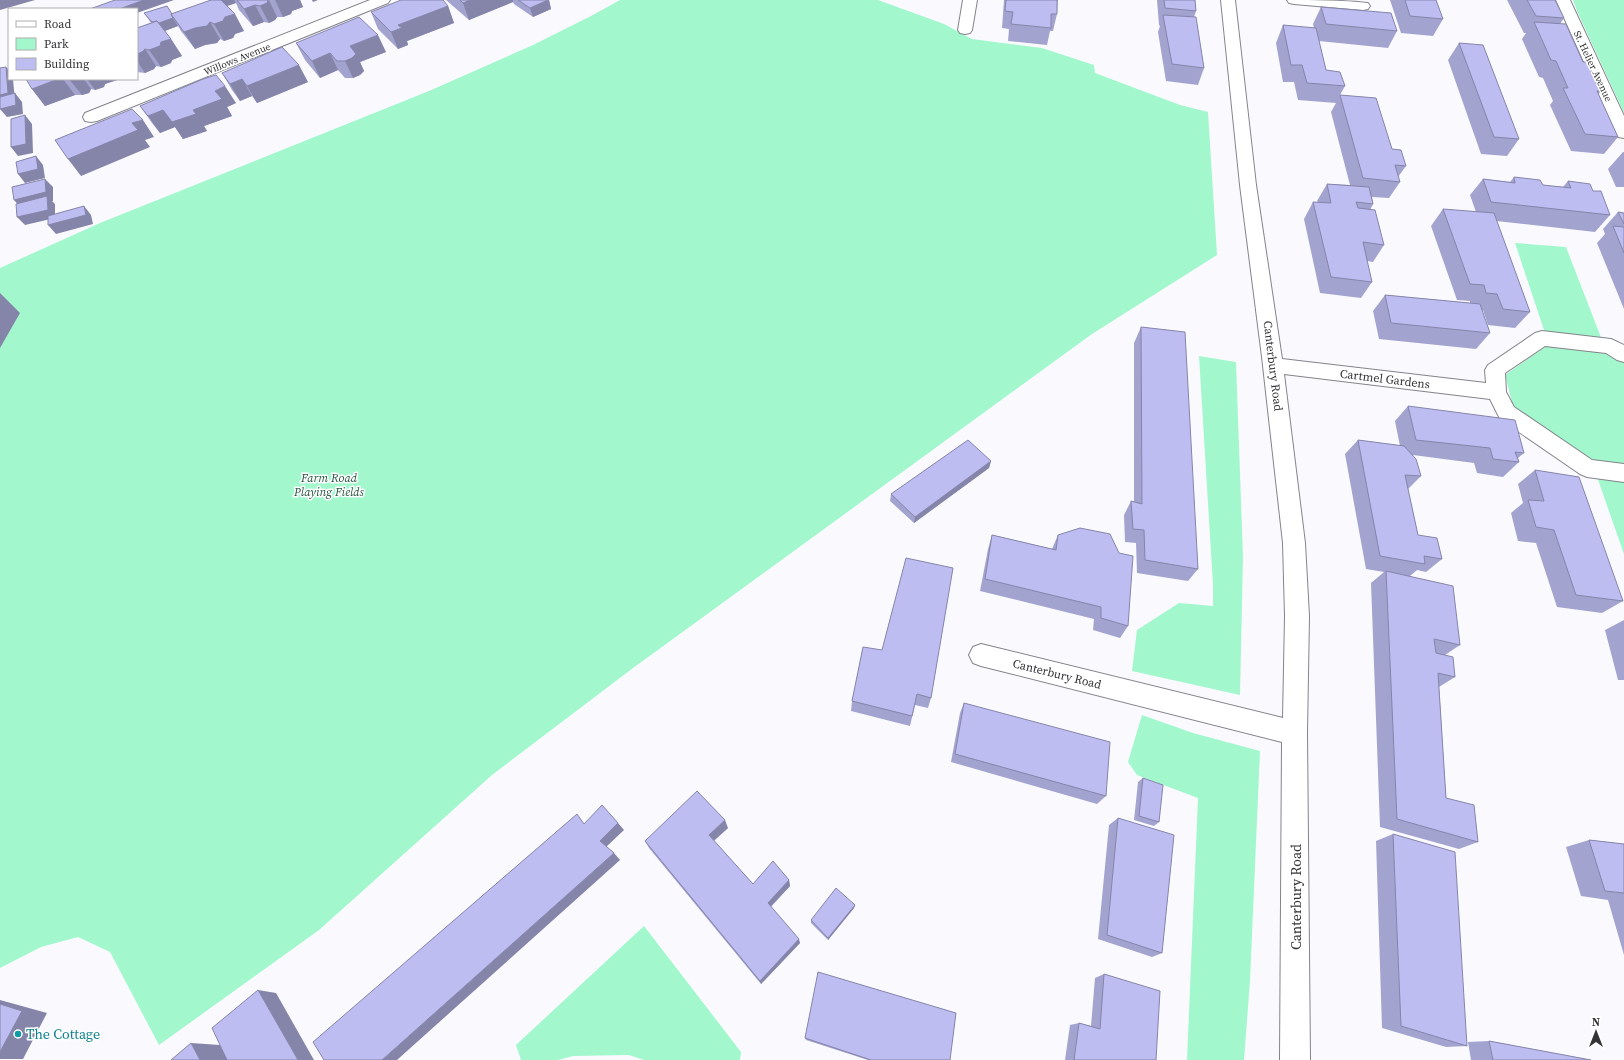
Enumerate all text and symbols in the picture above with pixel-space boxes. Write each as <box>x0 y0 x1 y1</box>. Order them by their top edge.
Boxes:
legend <box>8 8 138 80</box>
text: Road <box>44 16 71 32</box>
street label: St. Helier Avenue <box>1571 28 1615 104</box>
text: Park <box>44 36 69 52</box>
street label: Willows Avenue <box>202 40 272 78</box>
text: Building <box>44 56 89 72</box>
street label: Canterbury Road <box>1260 320 1287 412</box>
street label: Cartmel Gardens <box>1339 366 1431 392</box>
park label: Farm Road Playing Fields <box>293 470 365 500</box>
street label: Canterbury Road <box>1011 655 1103 693</box>
street label: Canterbury Road <box>1286 844 1306 950</box>
north arrow <box>1576 1012 1616 1052</box>
text: N <box>1592 1015 1600 1030</box>
place label: The Cottage <box>26 1024 100 1044</box>
marker: The Cottage <box>13 1029 23 1039</box>

